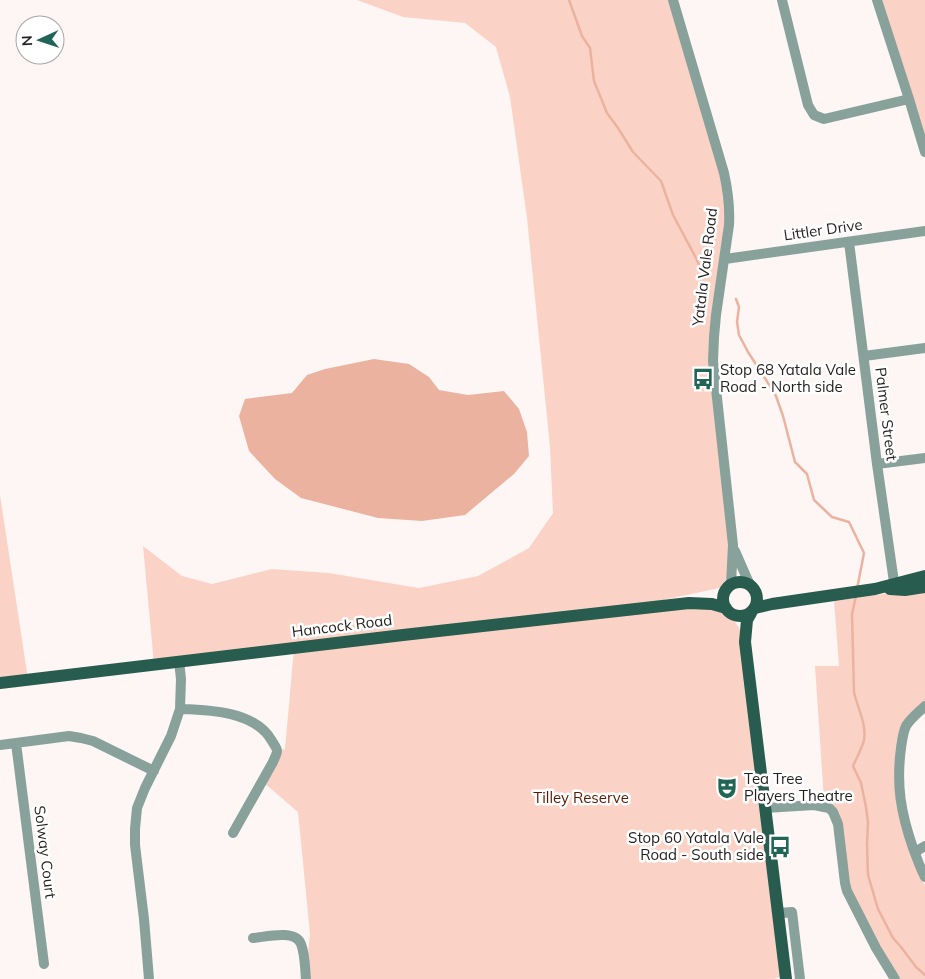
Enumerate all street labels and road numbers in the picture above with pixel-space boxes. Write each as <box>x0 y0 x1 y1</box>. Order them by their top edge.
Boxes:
street label: Yatala Vale Road <box>688 207 721 328</box>
street label: Littler Drive <box>782 215 864 244</box>
street label: Palmer Street <box>871 366 902 462</box>
street label: Hancock Road <box>291 610 393 641</box>
street label: Solway Court <box>30 805 61 899</box>

